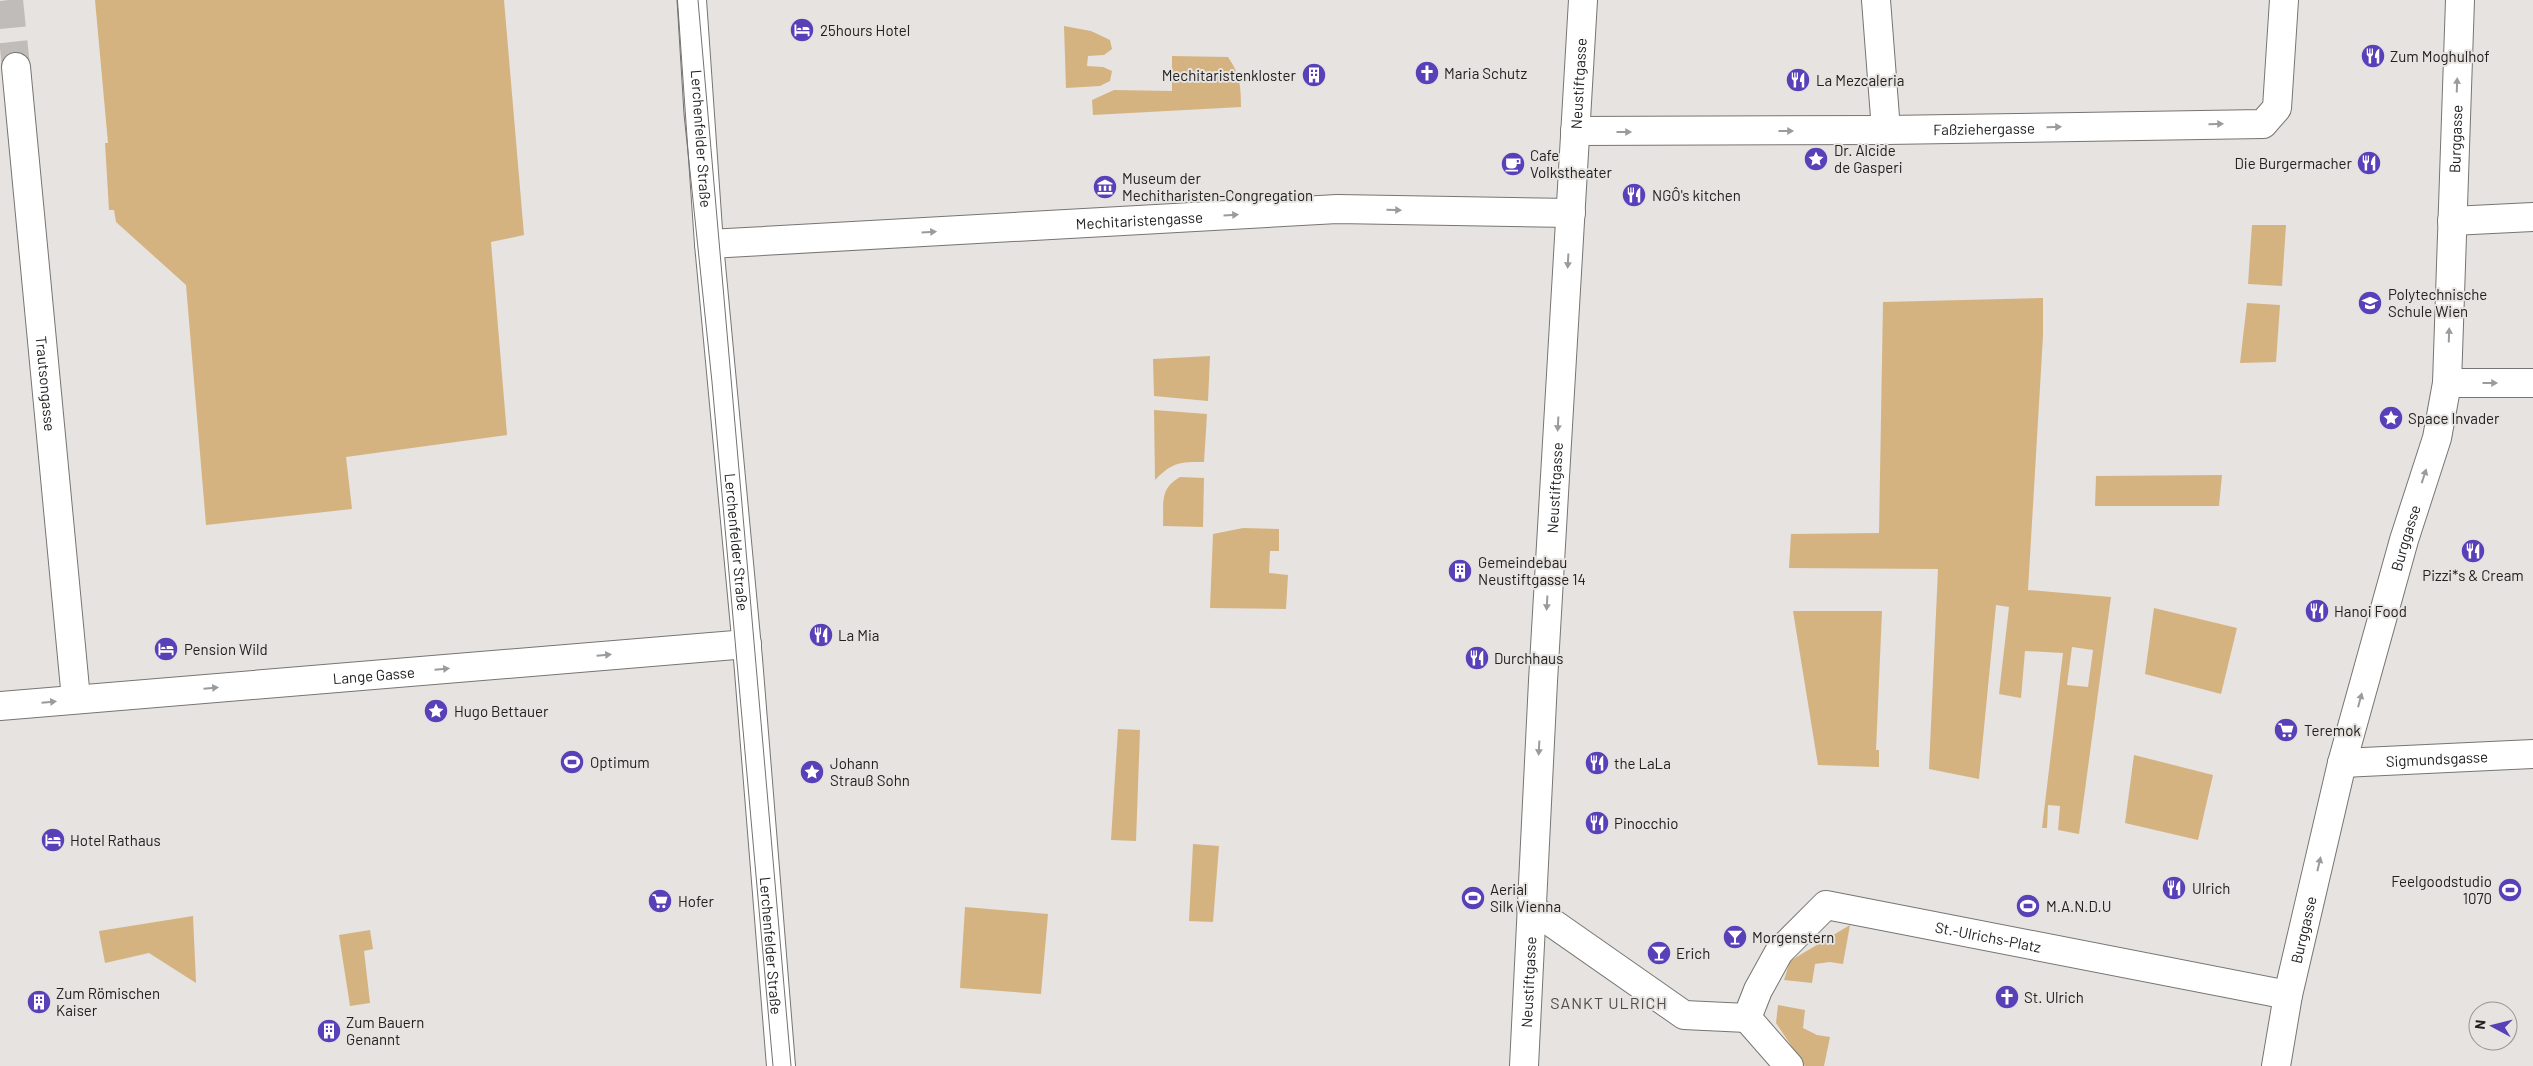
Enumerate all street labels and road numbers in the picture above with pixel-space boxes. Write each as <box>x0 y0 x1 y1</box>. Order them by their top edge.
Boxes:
street label: Neustiftgasse <box>1566 37 1590 130</box>
street label: Lerchenfelder Straße <box>688 69 715 208</box>
street label: Burggasse <box>2445 104 2465 173</box>
street label: Faßziehergasse <box>1933 119 2035 138</box>
street label: Mechitaristengasse <box>1075 207 1203 233</box>
street label: Trautsongasse <box>33 335 60 432</box>
street label: Neustiftgasse <box>1543 442 1566 534</box>
street label: Lerchenfelder Straße <box>722 472 752 612</box>
street label: Burggasse <box>2387 502 2424 573</box>
street label: Lange Gasse <box>332 663 415 687</box>
street label: Sigmundsgasse <box>2385 747 2488 770</box>
street label: Lerchenfelder Straße <box>757 876 786 1015</box>
street label: Burggasse <box>2287 894 2320 965</box>
street label: St.-Ulrichs-Platz <box>1934 917 2043 956</box>
street label: Neustiftgasse <box>1517 936 1539 1028</box>

